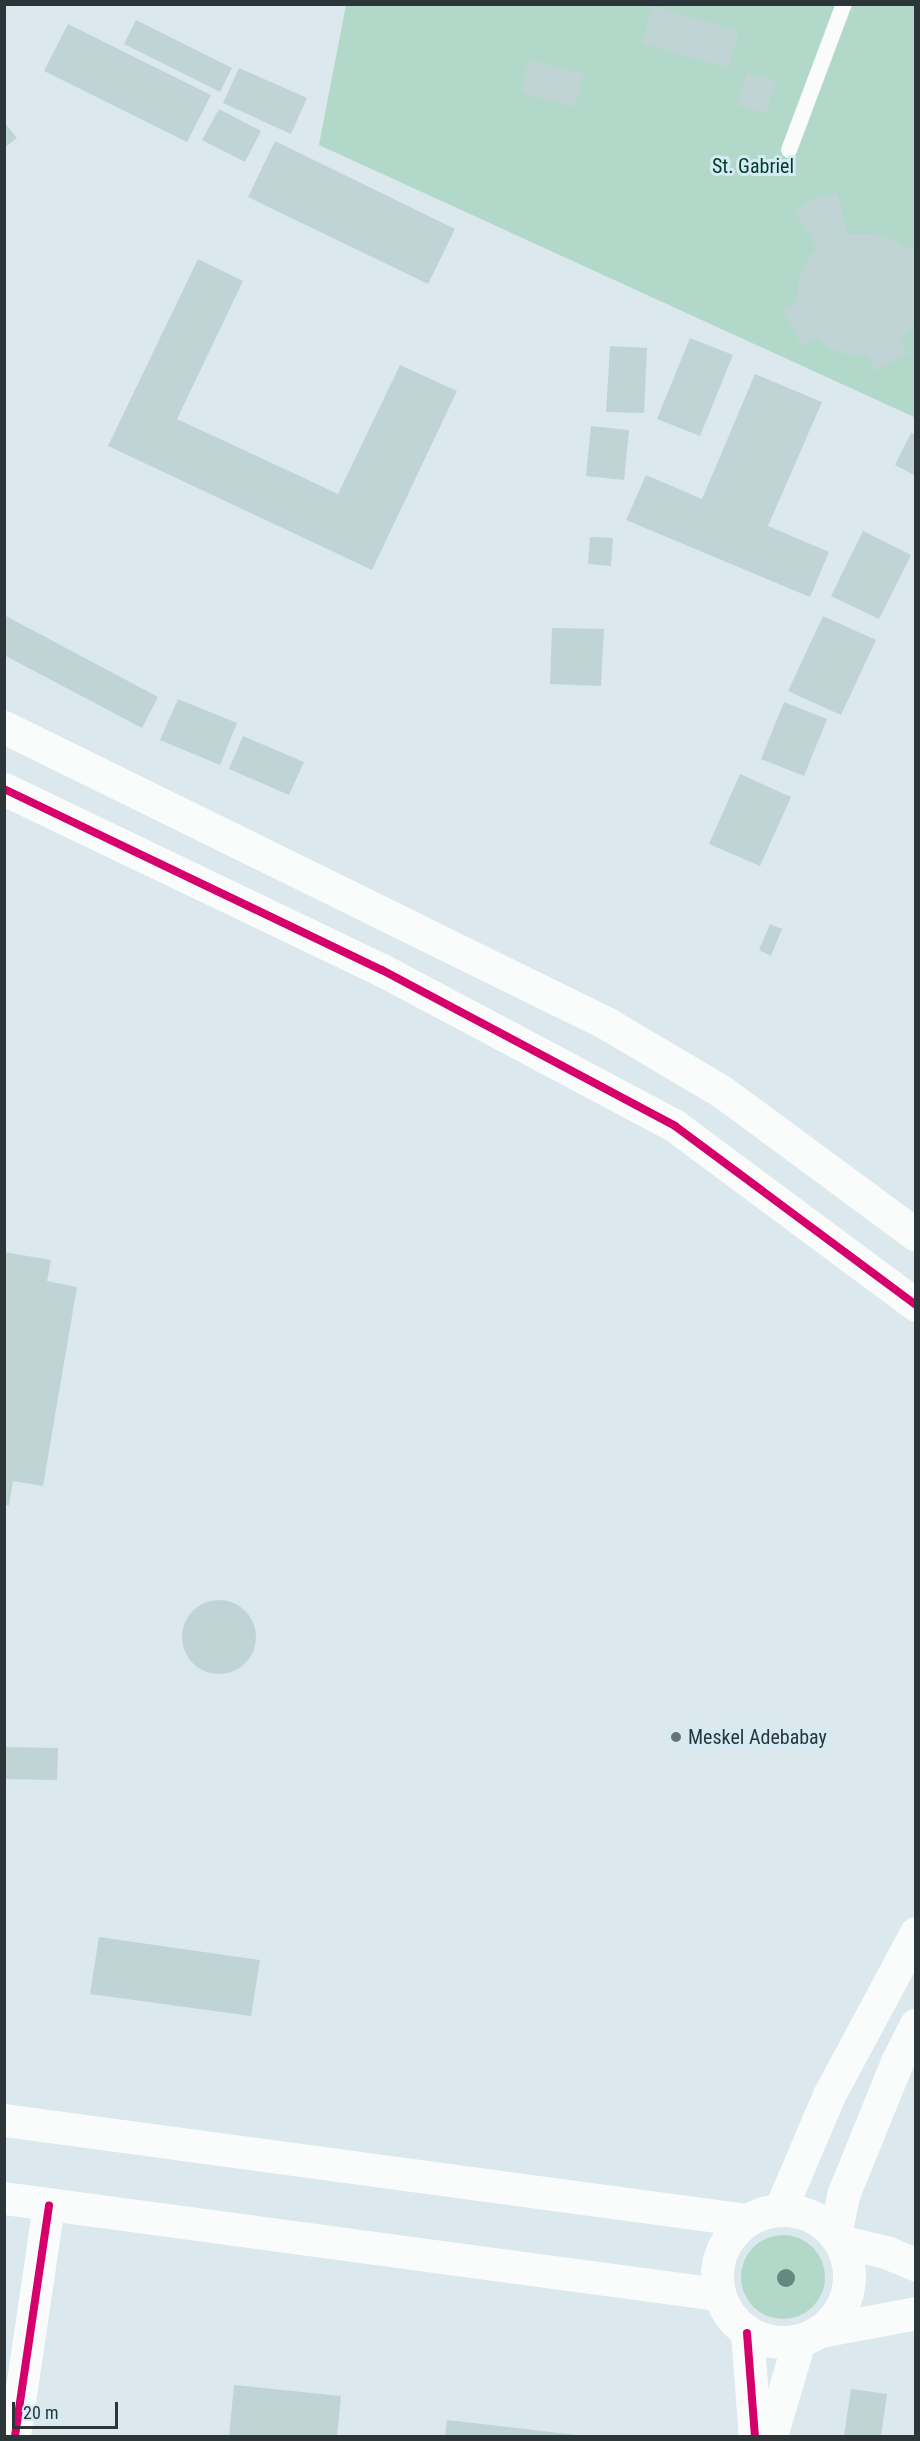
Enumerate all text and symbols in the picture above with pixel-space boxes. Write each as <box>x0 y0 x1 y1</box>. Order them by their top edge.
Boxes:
park label: St. Gabriel <box>712 154 794 178</box>
place label: Meskel Adebabay <box>688 1725 827 1749</box>
marker: Meskel Adebabay <box>669 1730 683 1744</box>
scale bar <box>15 2390 122 2428</box>
text: 20 m <box>23 2402 58 2423</box>

